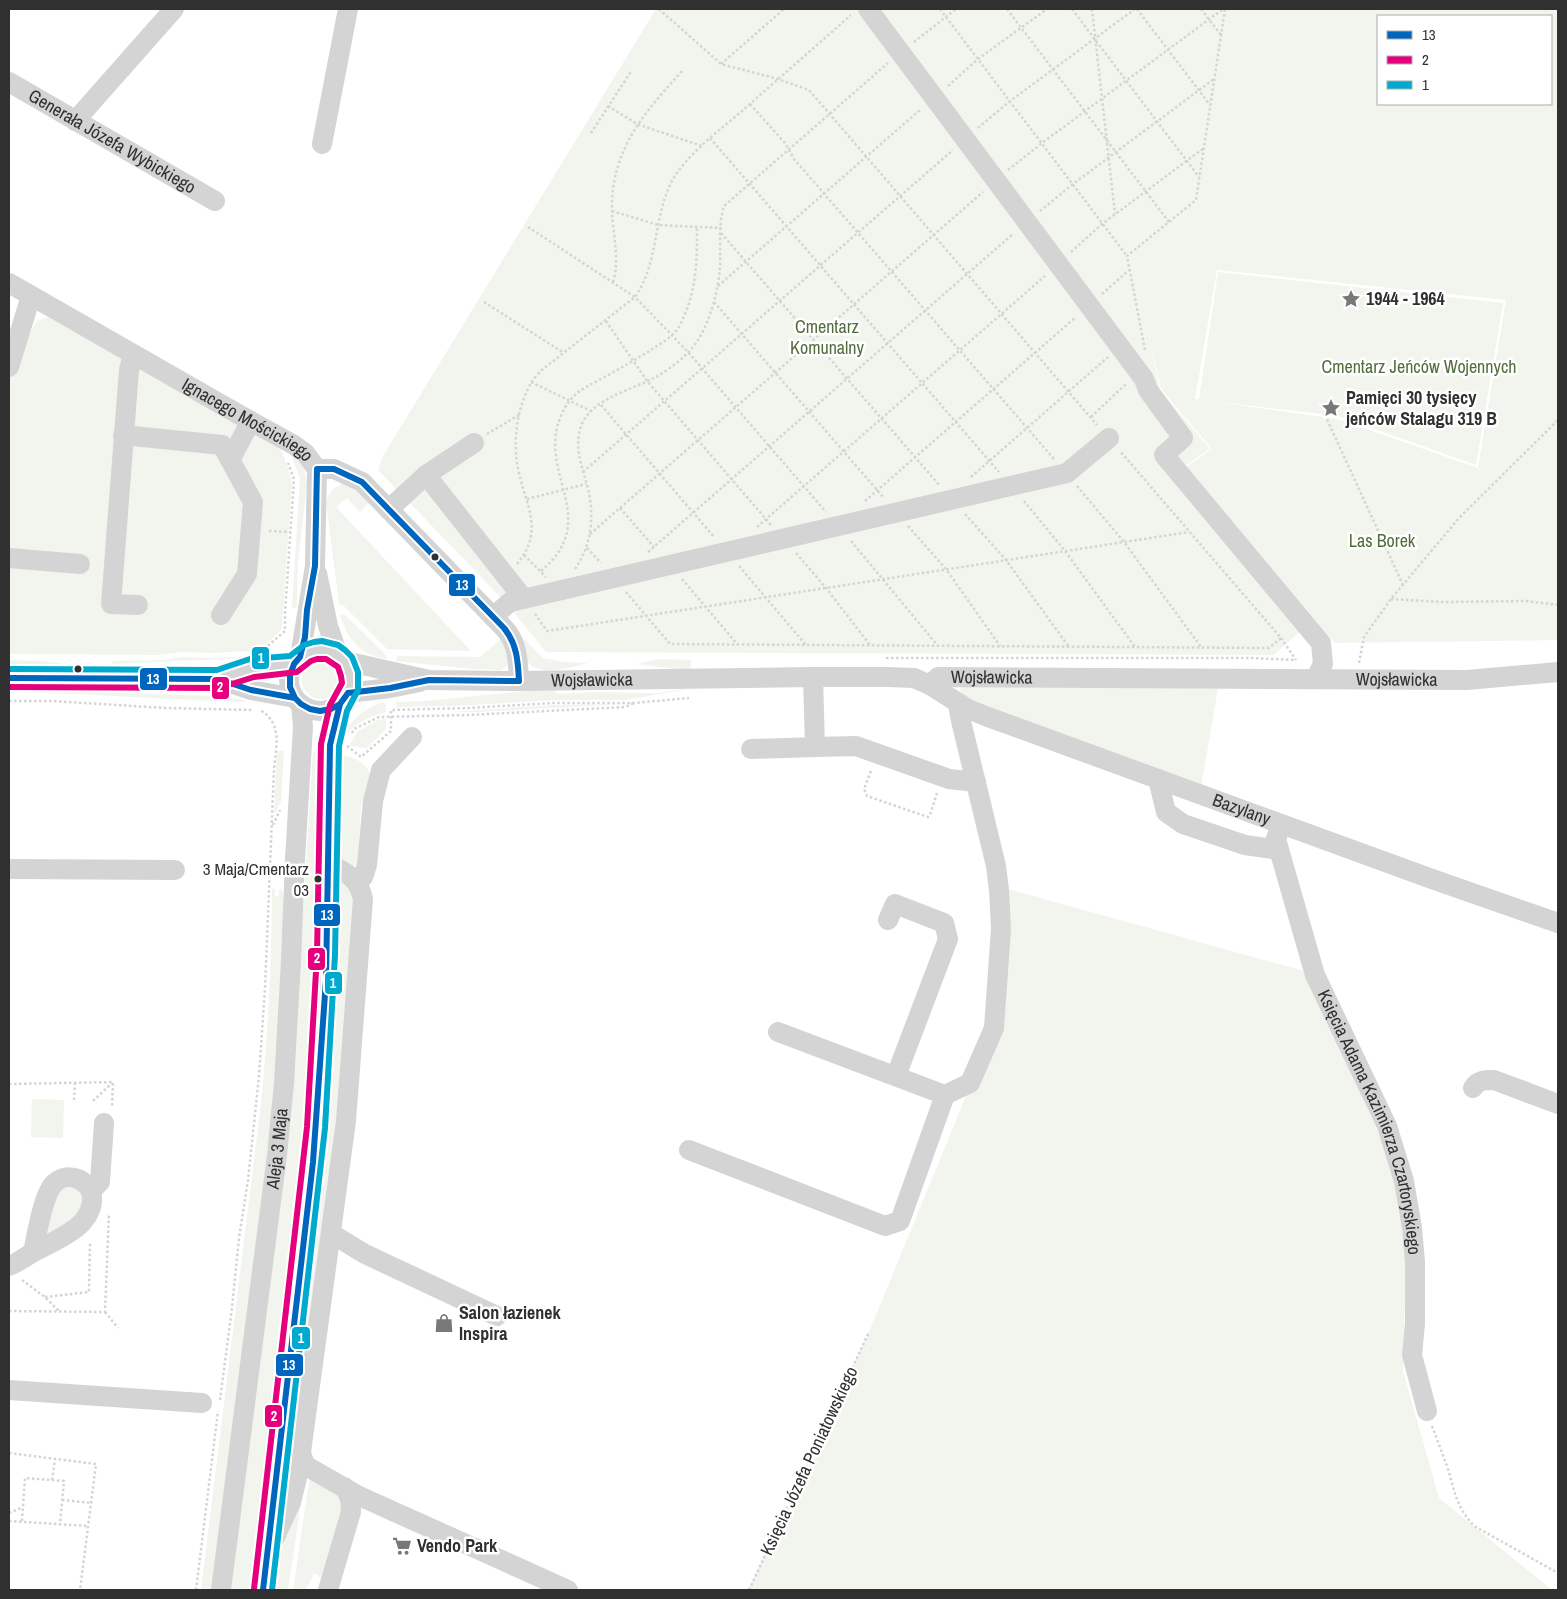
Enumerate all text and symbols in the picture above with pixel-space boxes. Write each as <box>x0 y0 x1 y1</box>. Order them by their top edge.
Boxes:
legend <box>1377 15 1552 105</box>
text: 13 <box>1422 24 1436 45</box>
text: 2 <box>1422 49 1429 70</box>
text: 1 <box>1422 74 1429 95</box>
street label: Generała Józefa Wybickiego <box>24 83 201 199</box>
place label: 1944 - 1964 <box>1366 286 1446 311</box>
place icon: 1944 - 1964 <box>1340 288 1362 310</box>
park label: Cmentarz Komunalny <box>790 314 865 360</box>
park label: Cmentarz Jeńców Wojennych <box>1322 354 1516 379</box>
street label: Ignacego Mościckiego <box>178 372 320 466</box>
place label: Pamięci 30 tysięcy jeńców Stalagu 319 B <box>1345 385 1497 431</box>
place icon: Pamięci 30 tysięcy jeńców Stalagu 319 B <box>1320 397 1342 419</box>
park label: Las Borek <box>1349 528 1416 553</box>
unlabelled marker <box>430 552 440 562</box>
line badge: 13 <box>448 573 476 597</box>
text: 13 <box>456 576 468 594</box>
line badge: 1 <box>251 646 270 670</box>
text: 1 <box>258 649 265 667</box>
unlabelled marker <box>73 664 83 674</box>
street label: Wojsławicka <box>951 664 1033 690</box>
street label: Wojsławicka <box>551 666 633 693</box>
street label: Wojsławicka <box>1356 666 1438 692</box>
line badge: 13 <box>139 667 168 691</box>
text: 13 <box>147 670 159 688</box>
line badge: 2 <box>211 676 230 700</box>
text: 2 <box>217 678 223 696</box>
street label: Bazylany <box>1209 787 1275 831</box>
place label: 3 Maja/Cmentarz 03 <box>203 857 309 901</box>
marker: 3 Maja/Cmentarz 03 <box>313 874 323 884</box>
line badge: 13 <box>313 903 341 927</box>
text: 13 <box>321 906 333 924</box>
line badge: 2 <box>307 947 326 971</box>
text: 2 <box>314 949 320 967</box>
line badge: 1 <box>324 971 343 995</box>
text: 1 <box>330 974 337 992</box>
street label: Księcia Adama Kazimierza Czartoryskiego <box>1312 985 1427 1256</box>
street label: Aleja 3 Maja <box>260 1107 293 1191</box>
place label: Salon łazienek Inspira <box>459 1300 562 1346</box>
shop icon: Salon łazienek Inspira <box>433 1312 455 1334</box>
line badge: 1 <box>291 1326 311 1350</box>
text: 1 <box>298 1329 305 1347</box>
line badge: 13 <box>275 1353 304 1377</box>
text: 13 <box>283 1356 295 1374</box>
street label: Księcia Józefa Poniatowskiego <box>754 1362 863 1559</box>
line badge: 2 <box>264 1404 283 1428</box>
text: 2 <box>271 1407 277 1425</box>
place label: Vendo Park <box>417 1533 498 1558</box>
supermarket icon: Vendo Park <box>391 1535 413 1557</box>

